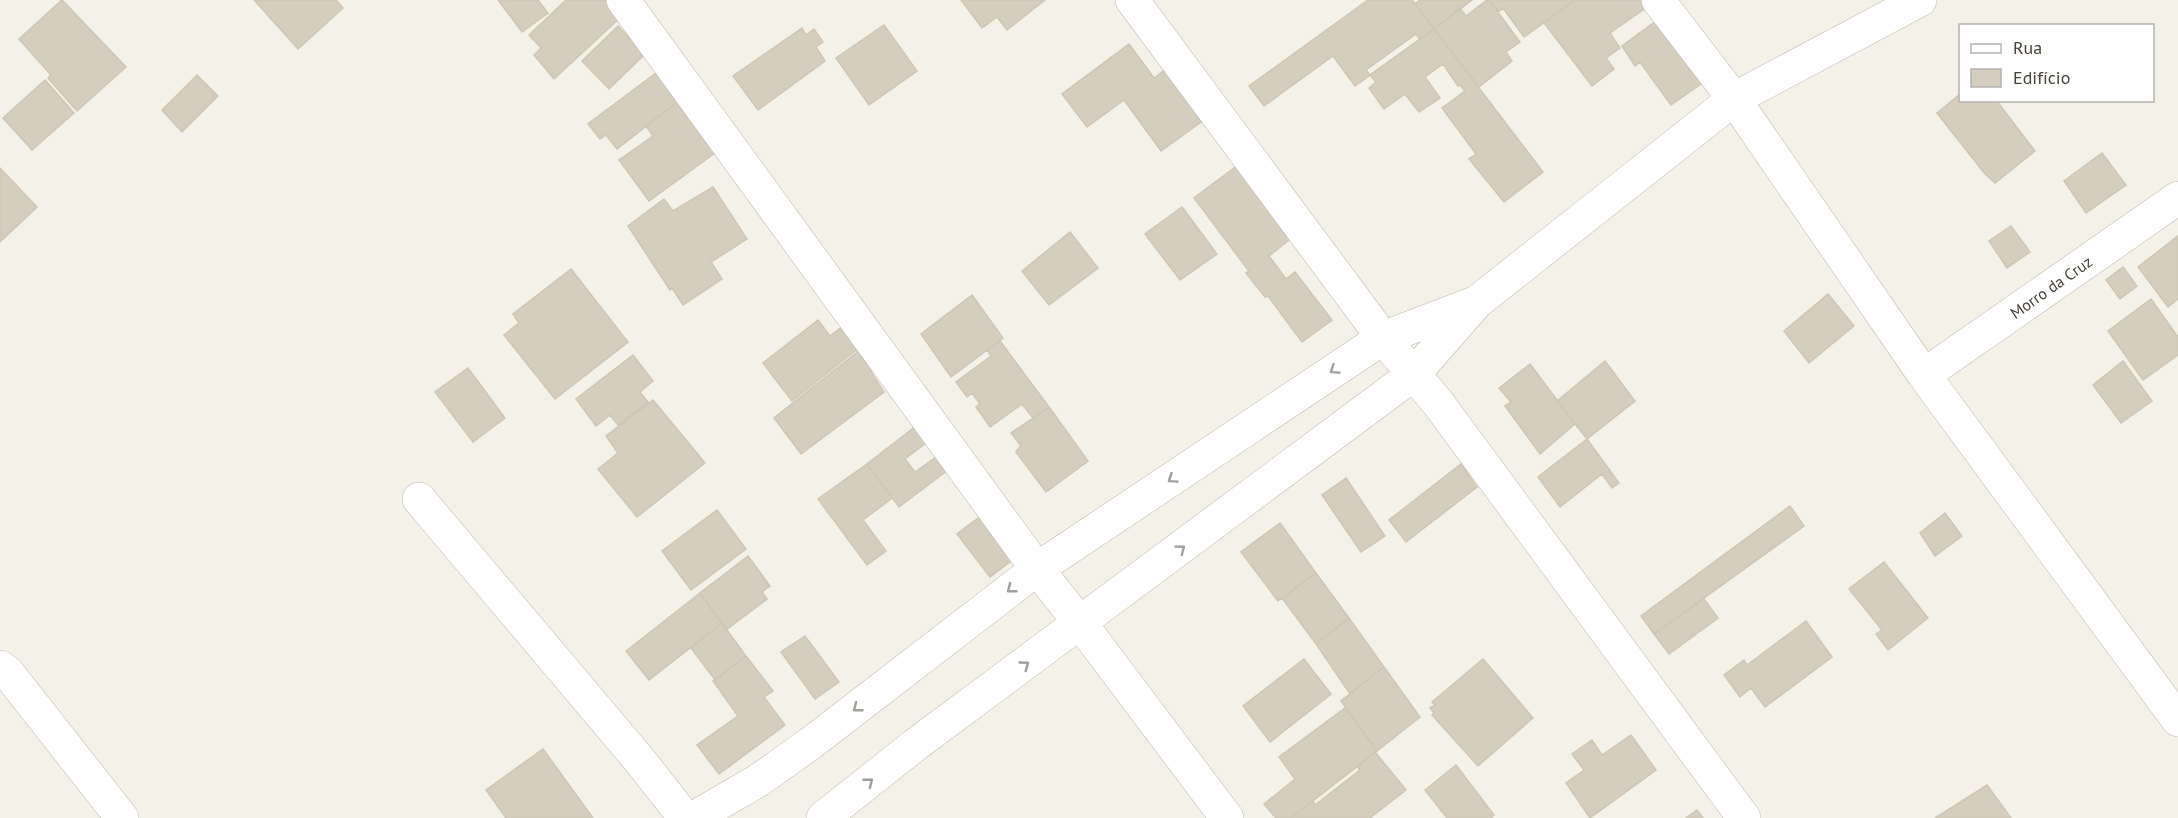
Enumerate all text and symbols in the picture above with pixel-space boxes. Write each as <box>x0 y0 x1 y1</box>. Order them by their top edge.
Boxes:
legend <box>1959 24 2154 102</box>
text: Rua <box>2013 36 2042 59</box>
text: Edifício <box>2013 66 2070 89</box>
street label: Morro da Cruz <box>2006 251 2096 323</box>
one-way arrow <box>1330 363 1341 374</box>
one-way arrow <box>1168 472 1179 483</box>
one-way arrow <box>1175 545 1186 556</box>
one-way arrow <box>1007 582 1018 593</box>
one-way arrow <box>1018 661 1029 672</box>
one-way arrow <box>852 700 863 711</box>
one-way arrow <box>862 778 873 789</box>

